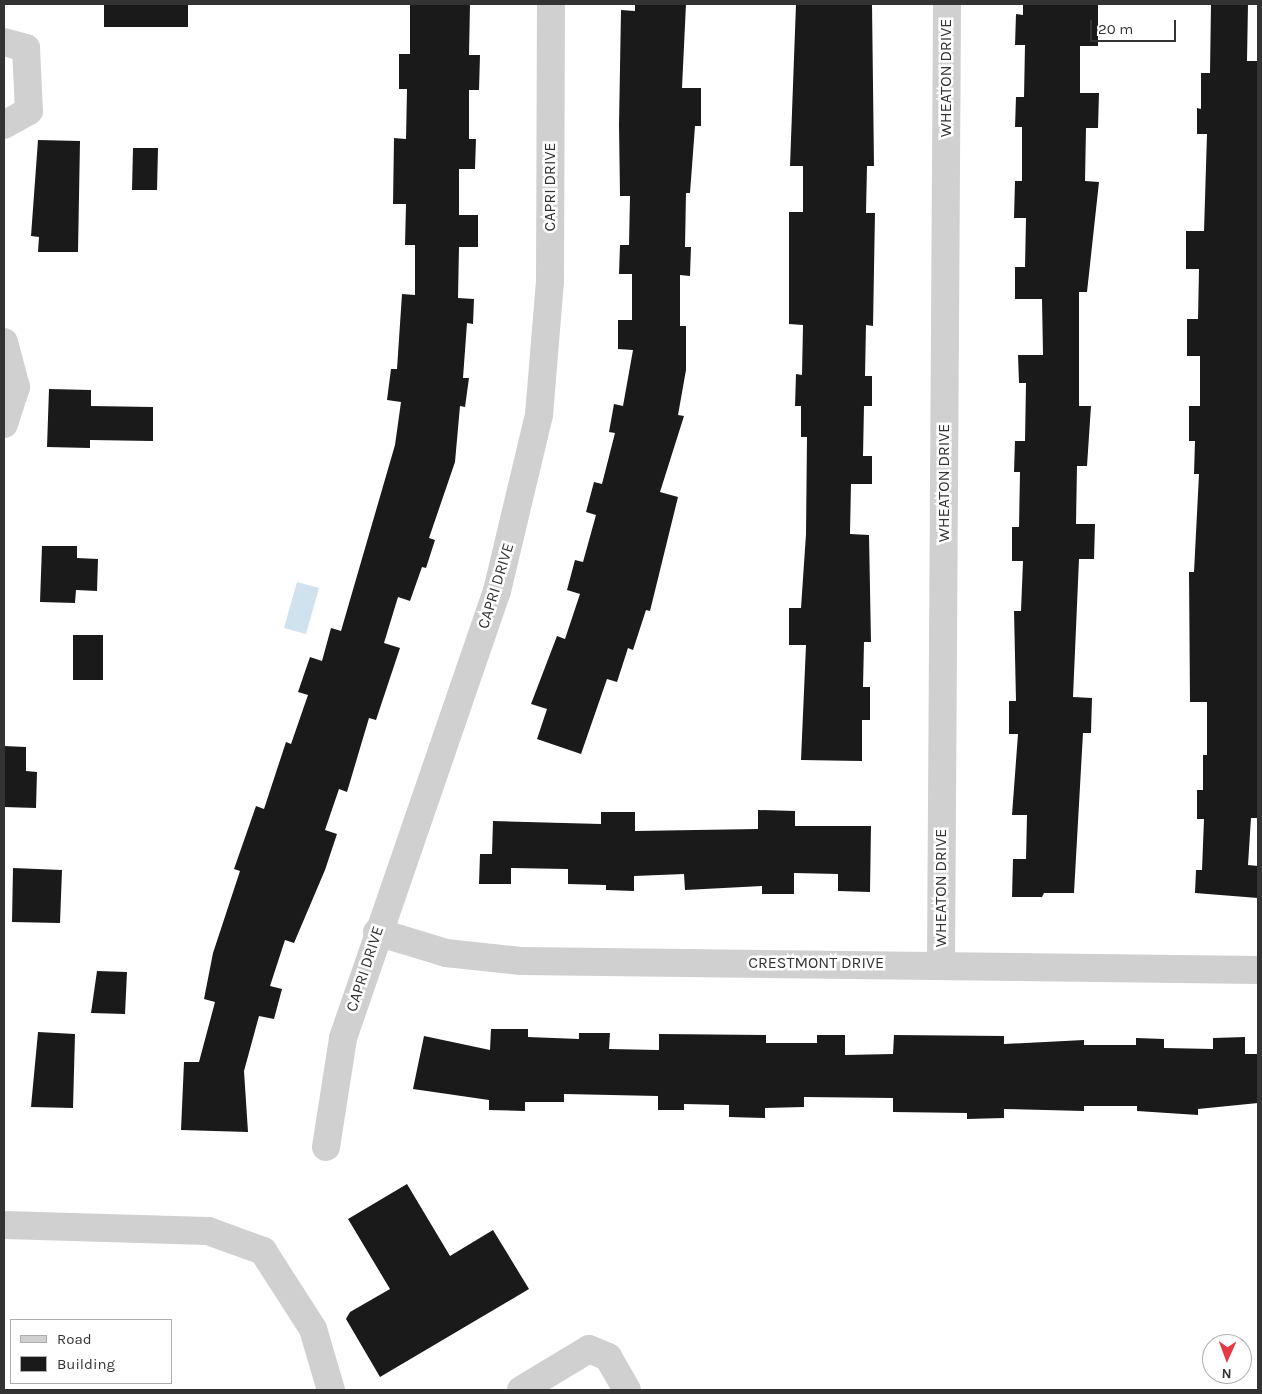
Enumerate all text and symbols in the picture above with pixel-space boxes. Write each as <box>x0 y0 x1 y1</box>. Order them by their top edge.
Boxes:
scale bar <box>1092 10 1178 42</box>
street label: WHEATON DRIVE <box>936 19 956 137</box>
text: 20 m <box>1098 20 1133 38</box>
street label: CAPRI DRIVE <box>540 143 560 231</box>
street label: WHEATON DRIVE <box>934 424 954 542</box>
street label: CAPRI DRIVE <box>474 541 518 631</box>
street label: WHEATON DRIVE <box>931 829 951 947</box>
street label: CAPRI DRIVE <box>342 924 388 1014</box>
street label: CRESTMONT DRIVE <box>748 953 884 973</box>
legend <box>10 1319 172 1384</box>
text: Road <box>57 1330 92 1348</box>
north arrow <box>1202 1334 1252 1384</box>
text: Building <box>57 1355 115 1373</box>
text: N <box>1221 1365 1232 1382</box>

